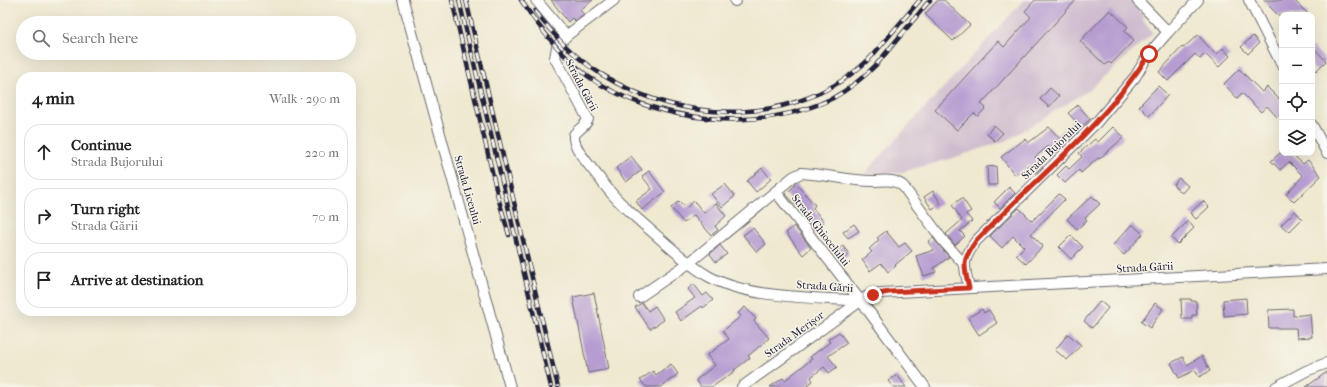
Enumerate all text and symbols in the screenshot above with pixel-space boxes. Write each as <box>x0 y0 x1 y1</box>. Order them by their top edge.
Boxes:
map controls <box>1279 12 1315 156</box>
button: + <box>1279 12 1315 48</box>
search box <box>16 16 356 60</box>
icon: search <box>30 27 52 49</box>
text: Search here <box>62 29 138 47</box>
route start <box>1140 45 1158 63</box>
button: − <box>1279 48 1315 84</box>
street label: Strada Gării <box>562 57 601 114</box>
button: locate <box>1279 84 1315 120</box>
text: 4 min <box>32 88 75 108</box>
text: Walk · 290 m <box>269 91 340 106</box>
street label: Strada Bujorului <box>1019 118 1084 182</box>
button: layers <box>1279 120 1315 156</box>
text: Continue <box>71 136 131 154</box>
icon: ahead <box>33 141 55 163</box>
text: 220 m <box>305 145 339 160</box>
text: Strada Bujorului <box>71 154 163 169</box>
street label: Strada Liceului <box>451 154 484 227</box>
street label: Strada Ghiocelului <box>789 192 853 269</box>
text: Turn right <box>71 200 140 218</box>
icon: right <box>33 205 55 227</box>
text: 70 m <box>312 209 339 224</box>
text: Strada Gării <box>71 218 138 233</box>
street label: Strada Gării <box>1116 259 1175 275</box>
icon: arrive <box>33 269 55 291</box>
text: Arrive at destination <box>71 271 203 289</box>
street label: Strada Gării <box>796 278 855 295</box>
route end <box>864 286 882 304</box>
street label: Strada Merișor <box>762 308 827 360</box>

